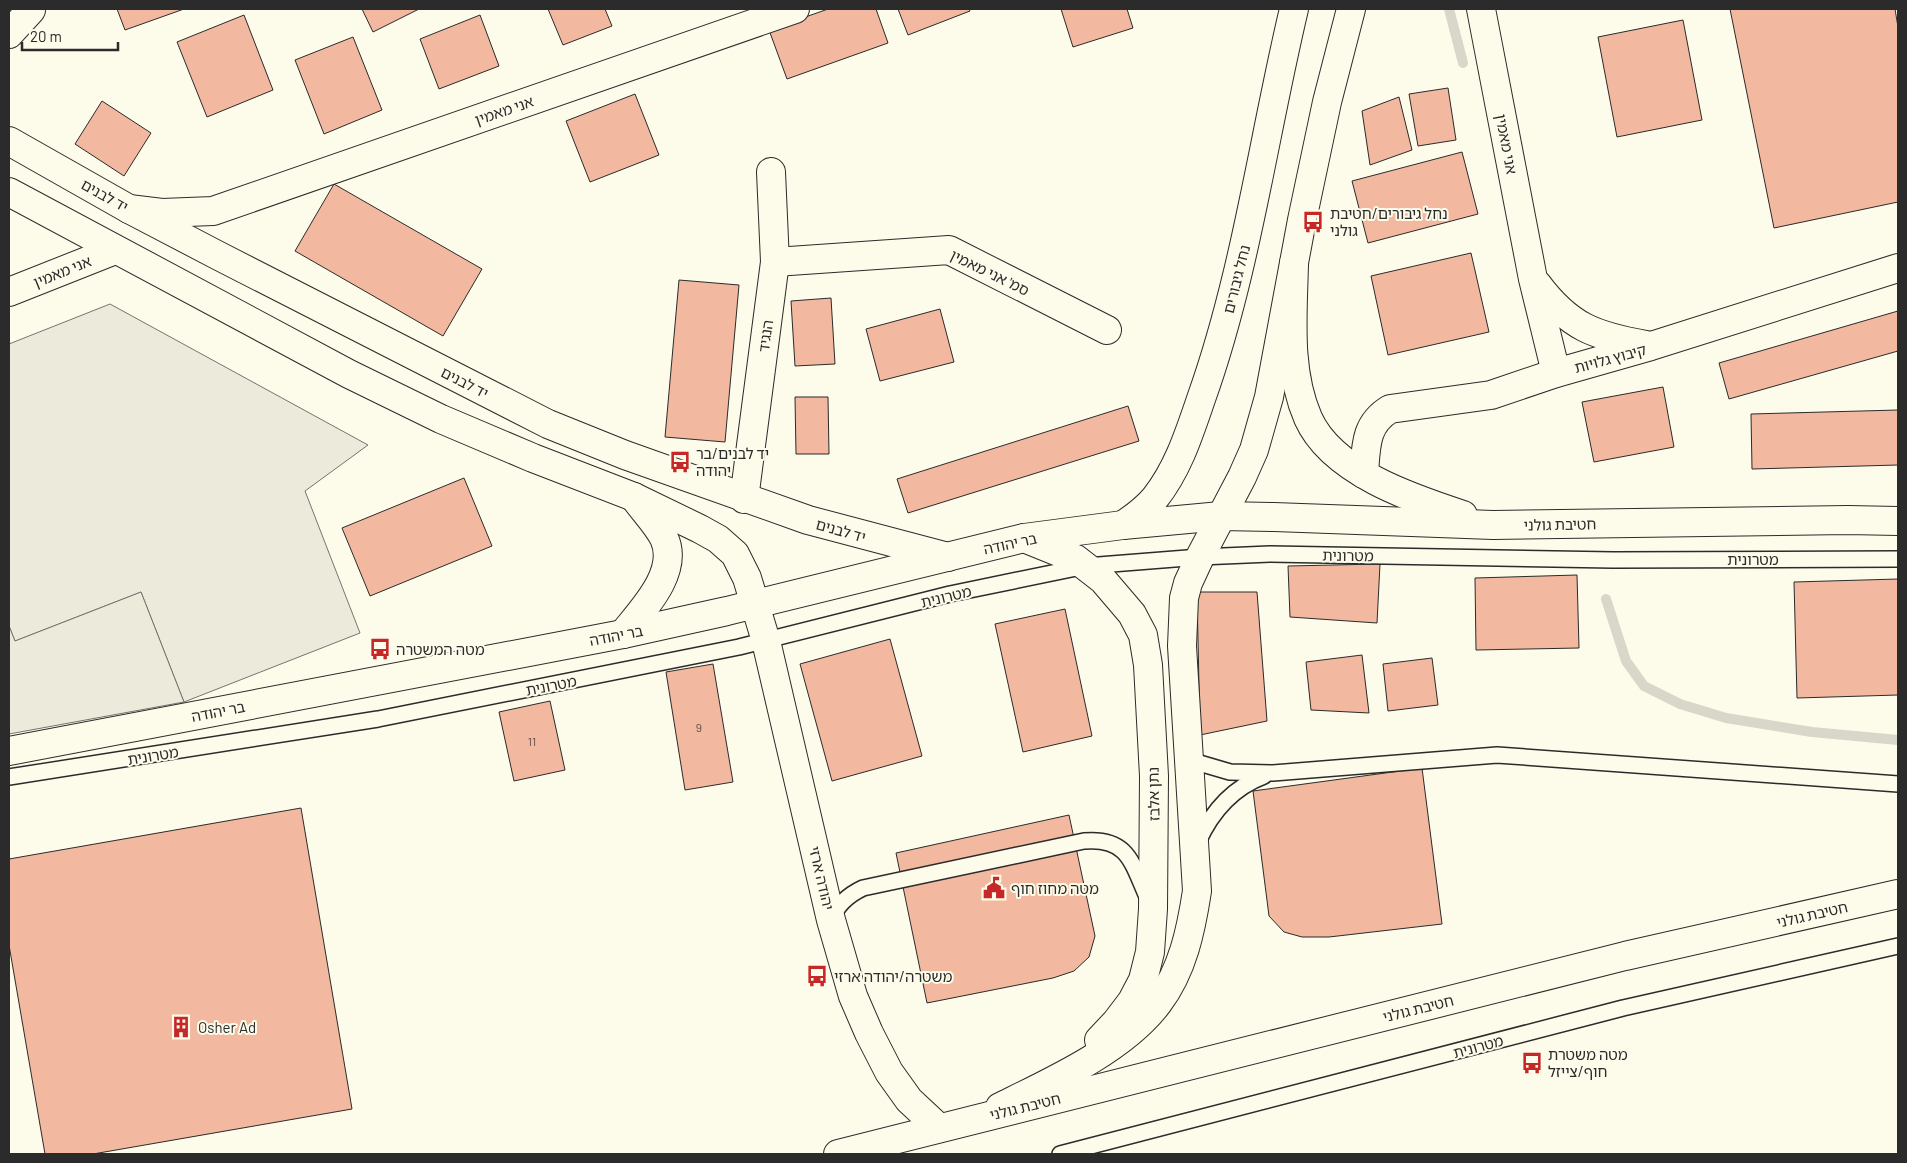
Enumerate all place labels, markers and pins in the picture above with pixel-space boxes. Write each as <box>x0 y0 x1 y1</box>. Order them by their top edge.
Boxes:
place label: נחל גיבורים/חטיבת גולני <box>1330 204 1448 239</box>
bus stop icon: נחל גיבורים/חטיבת גולני <box>1300 209 1326 235</box>
place label: יד לבנים/בר יהודה <box>696 444 769 479</box>
bus stop icon: יד לבנים/בר יהודה <box>667 449 693 475</box>
bus stop icon: מטה המשטרה <box>367 636 393 662</box>
place label: מטה המשטרה <box>396 640 485 658</box>
public building icon: מטה מחוז חוף <box>981 875 1007 901</box>
place label: מטה מחוז חוף <box>1011 879 1099 897</box>
bus stop icon: משטרה/יהודה ארזי <box>804 963 830 989</box>
place label: משטרה/יהודה ארזי <box>834 967 952 985</box>
building icon: Osher Ad <box>168 1014 194 1040</box>
place label: Osher Ad <box>198 1018 256 1036</box>
place label: מטה משטרת חוף/צייזל <box>1548 1045 1628 1080</box>
bus stop icon: מטה משטרת חוף/צייזל <box>1519 1050 1545 1076</box>

